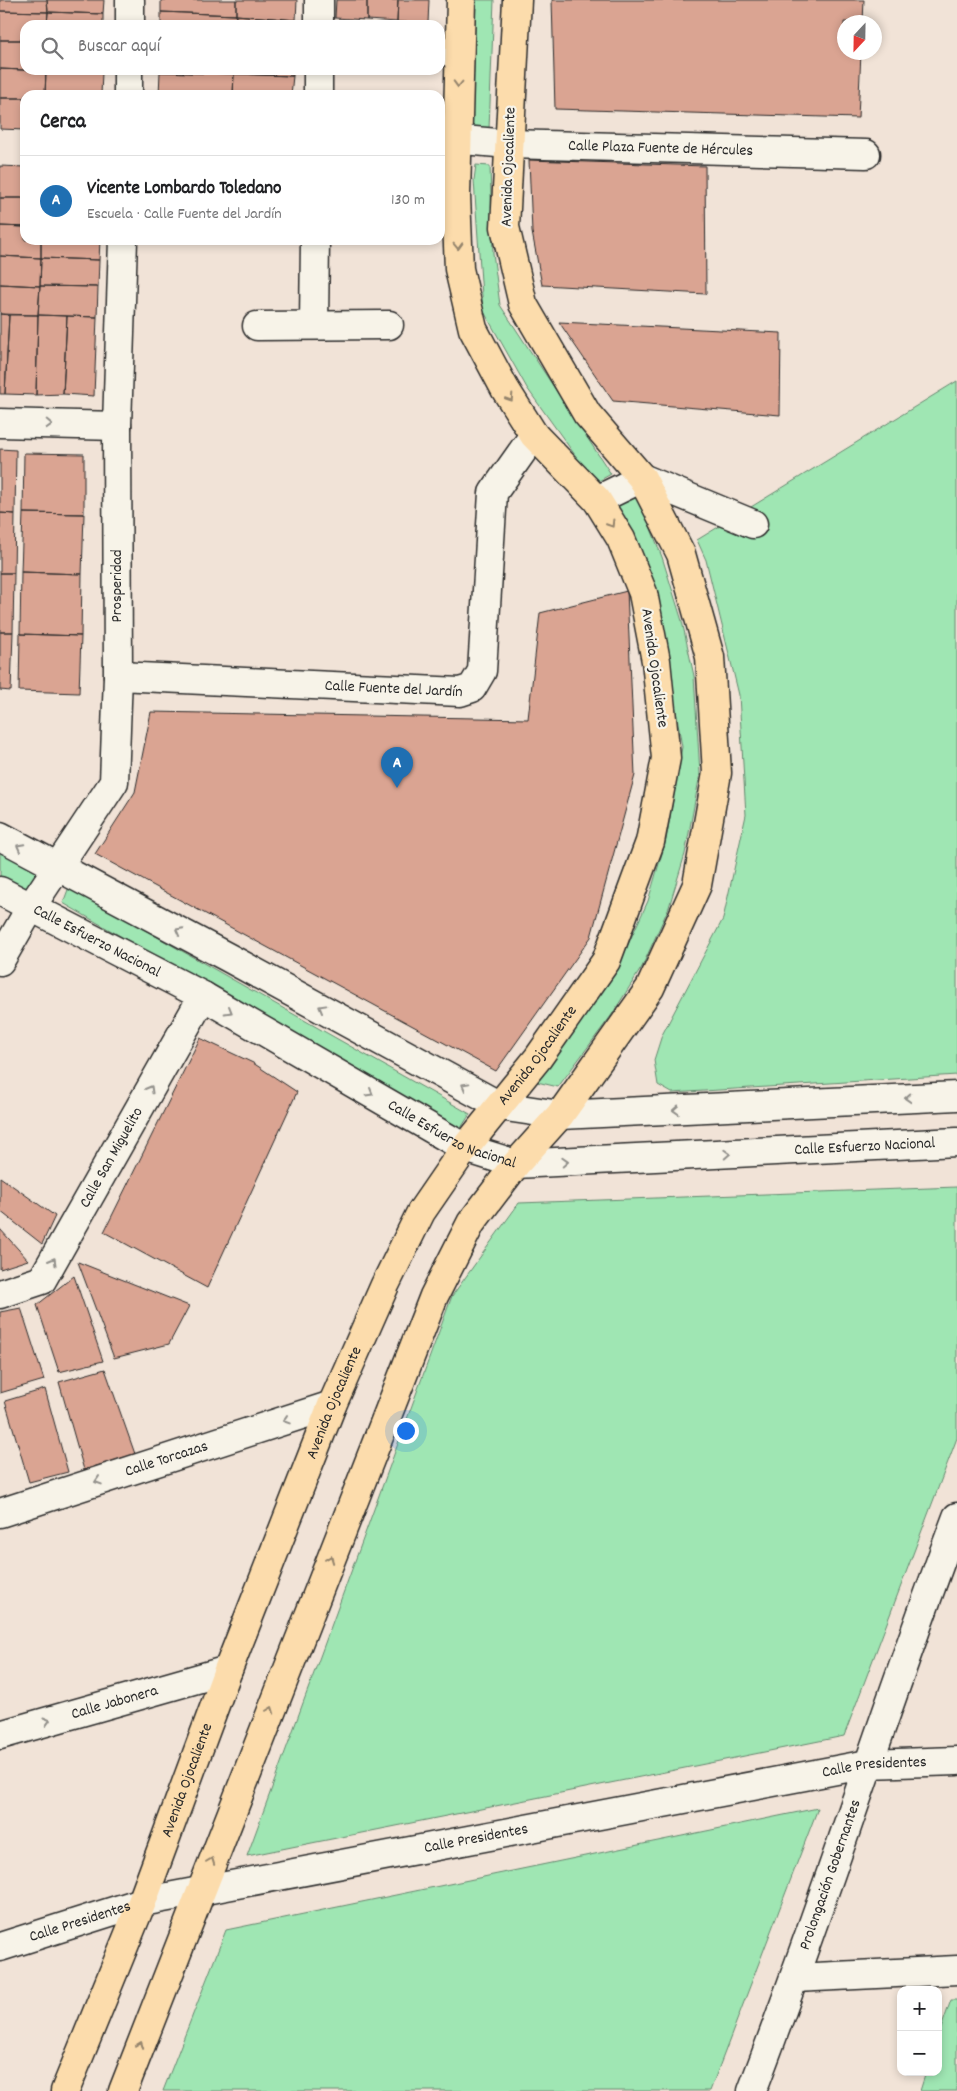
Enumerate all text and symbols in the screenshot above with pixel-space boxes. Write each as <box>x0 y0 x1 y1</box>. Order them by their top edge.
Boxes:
north arrow <box>837 15 882 60</box>
search box <box>20 20 445 75</box>
icon: search <box>38 34 66 62</box>
text: Buscar aquí <box>78 34 160 61</box>
one-way arrow <box>453 80 463 88</box>
street label: Avenida Ojocaliente <box>495 107 523 227</box>
text: Cerca <box>40 108 86 138</box>
street label: Calle Plaza Fuente de Hércules <box>568 134 754 162</box>
text: Vicente Lombardo Toledano <box>87 176 282 203</box>
text: A <box>52 189 60 212</box>
text: 130 m <box>391 189 425 212</box>
text: Escuela · Calle Fuente del Jardín <box>87 203 282 226</box>
one-way arrow <box>453 242 464 250</box>
one-way arrow <box>504 392 513 401</box>
one-way arrow <box>45 419 53 429</box>
one-way arrow <box>605 518 615 527</box>
street label: Prosperidad <box>106 550 129 622</box>
street label: Avenida Ojocaliente <box>634 607 674 729</box>
street label: Calle Fuente del Jardín <box>324 674 463 704</box>
pin: A <box>381 747 413 788</box>
one-way arrow <box>16 843 25 853</box>
street label: Calle Esfuerzo Nacional <box>29 899 165 984</box>
one-way arrow <box>176 927 185 937</box>
street label: Avenida Ojocaliente <box>492 1001 583 1111</box>
one-way arrow <box>224 1005 233 1015</box>
one-way arrow <box>319 1005 328 1015</box>
one-way arrow <box>461 1083 470 1093</box>
one-way arrow <box>144 1086 154 1095</box>
one-way arrow <box>364 1086 373 1096</box>
one-way arrow <box>904 1093 912 1104</box>
street label: Calle Esfuerzo Nacional <box>383 1094 519 1175</box>
street label: Calle San Miguelito <box>74 1103 149 1212</box>
one-way arrow <box>672 1104 680 1115</box>
street label: Calle Esfuerzo Nacional <box>794 1132 936 1162</box>
one-way arrow <box>723 1148 731 1159</box>
one-way arrow <box>561 1156 569 1167</box>
one-way arrow <box>46 1257 56 1266</box>
street label: Avenida Ojocaliente <box>300 1343 368 1463</box>
one-way arrow <box>282 1414 290 1424</box>
your location <box>393 1418 419 1444</box>
street label: Calle Torcazas <box>122 1435 211 1483</box>
one-way arrow <box>94 1475 103 1485</box>
one-way arrow <box>324 1555 335 1564</box>
street label: Calle Jabonera <box>68 1679 161 1726</box>
one-way arrow <box>265 1706 275 1715</box>
one-way arrow <box>42 1717 50 1727</box>
street label: Avenida Ojocaliente <box>155 1720 219 1841</box>
street label: Calle Presidentes <box>820 1751 927 1784</box>
street label: Prolongación Gobernantes <box>793 1796 867 1953</box>
street label: Calle Presidentes <box>422 1817 530 1860</box>
one-way arrow <box>205 1857 216 1866</box>
street label: Calle Presidentes <box>26 1895 134 1949</box>
map controls <box>897 1986 942 2076</box>
button: + <box>897 1986 942 2031</box>
button: − <box>897 2031 942 2076</box>
one-way arrow <box>134 2042 144 2050</box>

